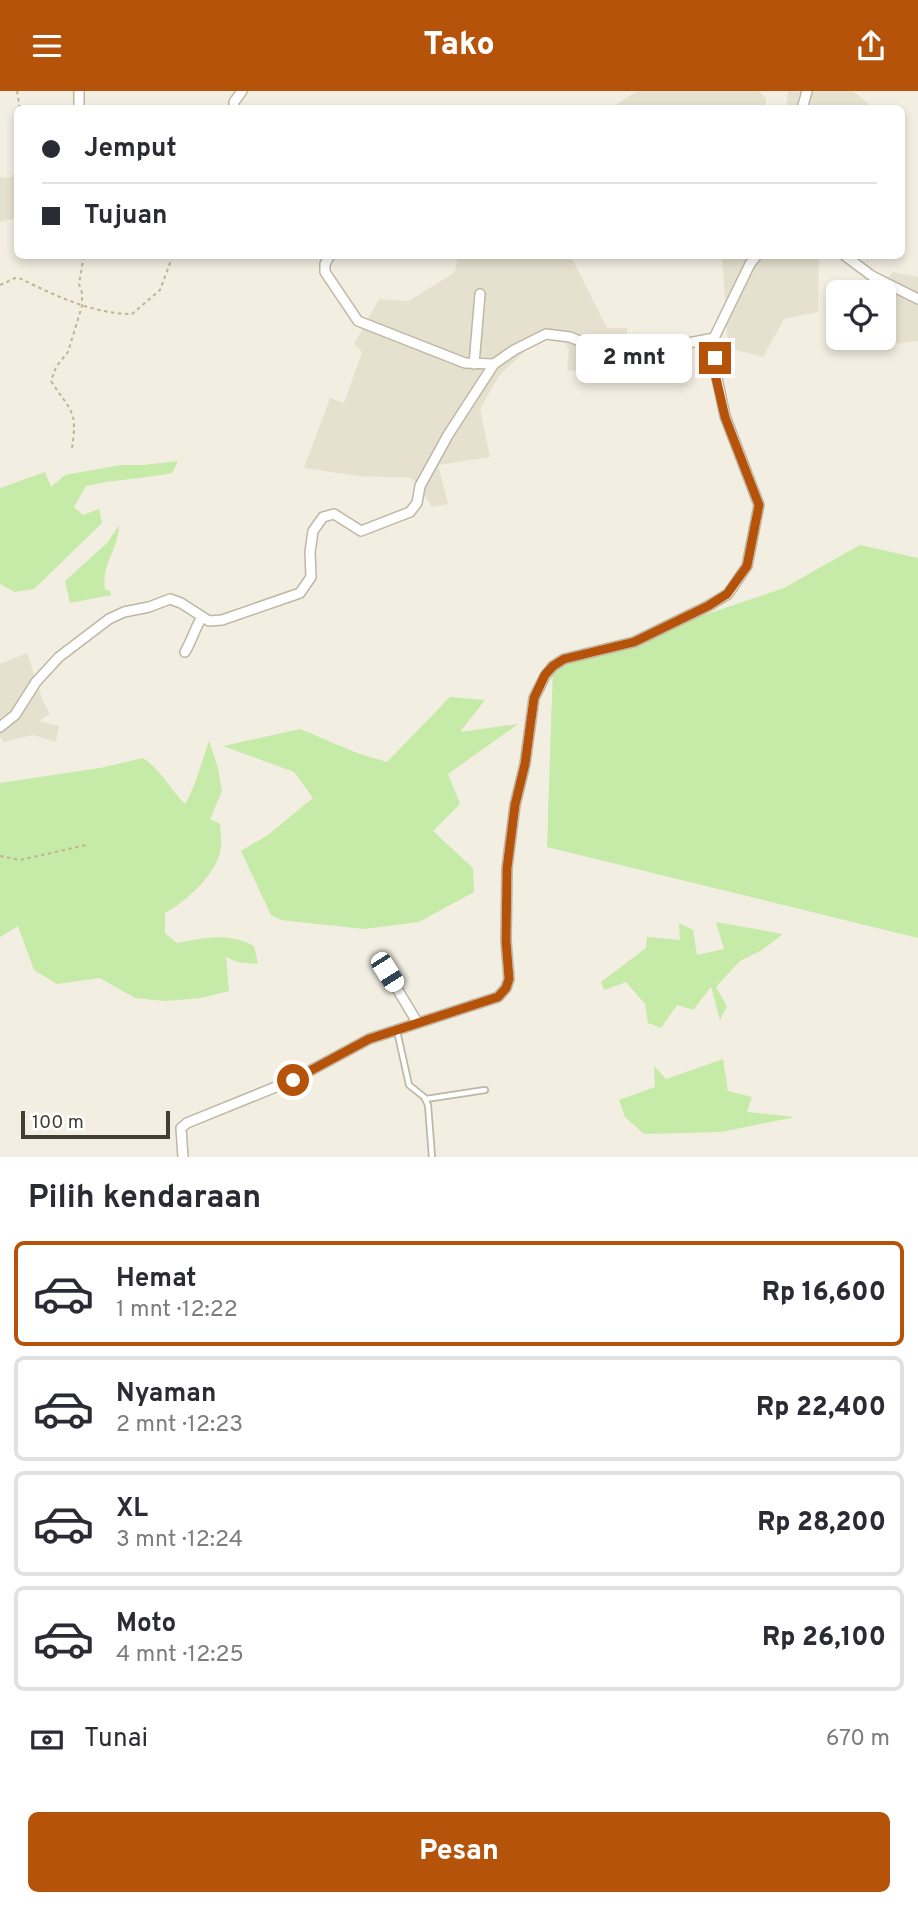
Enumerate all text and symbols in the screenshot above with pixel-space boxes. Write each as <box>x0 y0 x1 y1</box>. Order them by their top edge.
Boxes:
text: Tako <box>423 26 495 66</box>
icon: menu <box>28 27 66 65</box>
icon: share <box>852 27 890 65</box>
text: Jemput <box>84 133 177 166</box>
text: Tujuan <box>84 200 168 233</box>
map controls <box>826 280 896 350</box>
button: locate <box>826 280 896 350</box>
callout: 2 mnt <box>575 334 690 383</box>
route end <box>699 342 731 374</box>
text: 2 mnt <box>603 344 665 373</box>
car <box>367 949 408 995</box>
route start <box>277 1064 309 1096</box>
scale bar <box>21 1108 170 1140</box>
text: 100 m <box>32 1111 84 1135</box>
text: Pilih kendaraan <box>28 1179 261 1219</box>
icon: car <box>32 1262 95 1325</box>
text: Hemat <box>116 1263 196 1296</box>
text: Rp 16,600 <box>762 1277 886 1310</box>
text: 1 mnt · 12:22 <box>116 1296 238 1325</box>
icon: car <box>32 1377 95 1440</box>
text: Nyaman <box>116 1378 216 1411</box>
text: Rp 22,400 <box>756 1392 886 1425</box>
text: 2 mnt · 12:23 <box>116 1411 243 1440</box>
icon: car <box>32 1492 95 1555</box>
text: XL <box>116 1493 148 1526</box>
text: Rp 28,200 <box>757 1507 886 1540</box>
text: 3 mnt · 12:24 <box>116 1526 243 1555</box>
icon: car <box>32 1607 95 1670</box>
text: Moto <box>116 1608 176 1641</box>
text: Rp 26,100 <box>762 1622 886 1655</box>
text: 4 mnt · 12:25 <box>116 1641 244 1670</box>
icon: cash <box>28 1721 66 1759</box>
text: Tunai <box>84 1723 148 1756</box>
text: 670 m <box>826 1725 890 1754</box>
button: Pesan <box>28 1812 890 1892</box>

